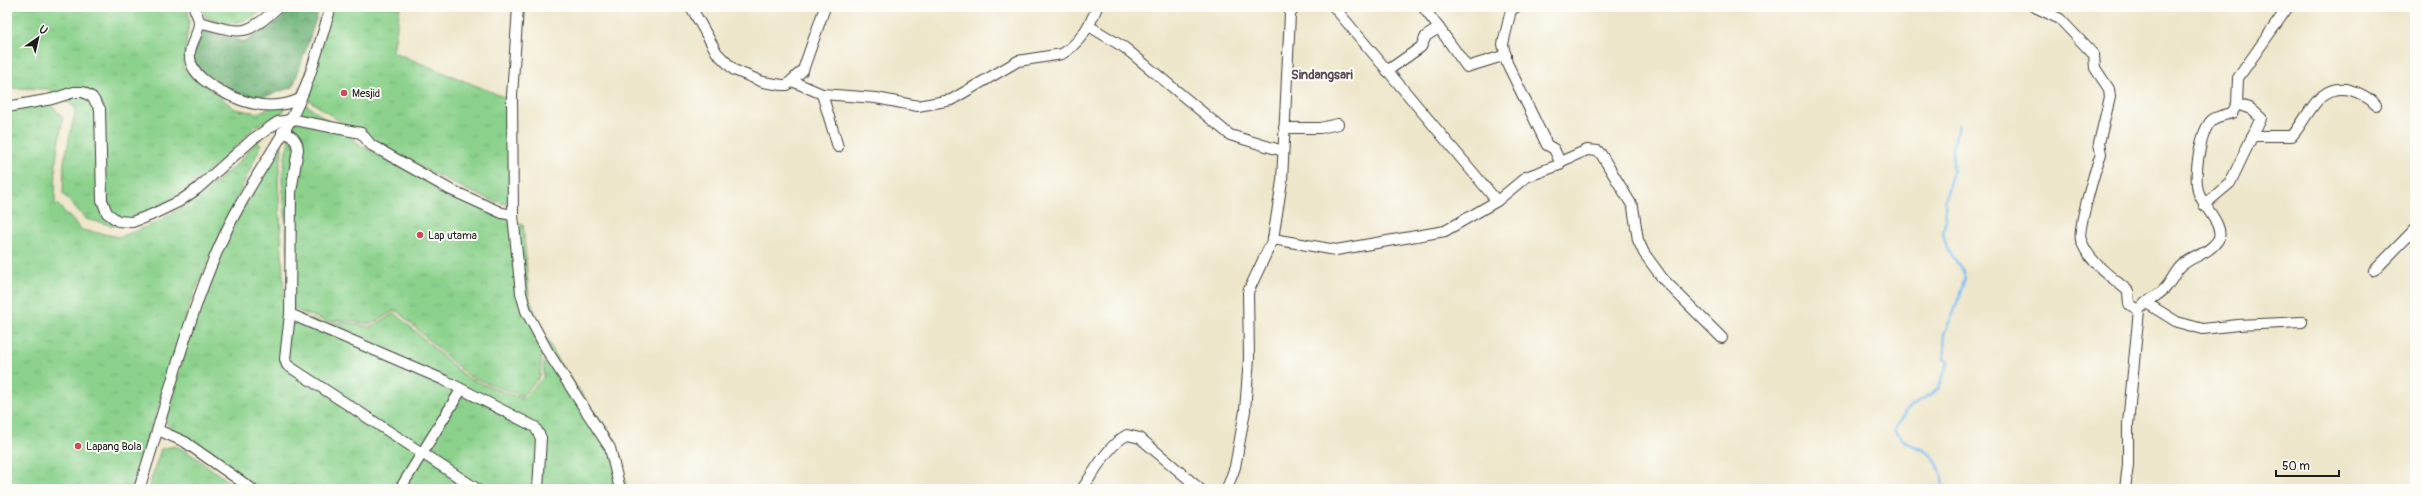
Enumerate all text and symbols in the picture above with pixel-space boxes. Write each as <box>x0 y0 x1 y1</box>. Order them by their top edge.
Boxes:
north arrow <box>18 18 58 58</box>
text: U <box>37 23 50 38</box>
district label: Sindangsari <box>1291 67 1354 83</box>
place label: Mesjid <box>352 87 380 100</box>
marker: Mesjid <box>339 88 349 98</box>
place label: Lap utama <box>428 229 477 242</box>
marker: Lap utama <box>415 230 425 240</box>
place label: Lapang Bola <box>86 440 141 453</box>
marker: Lapang Bola <box>73 441 83 451</box>
scale bar <box>2276 452 2339 478</box>
text: 50 m <box>2282 459 2310 474</box>

